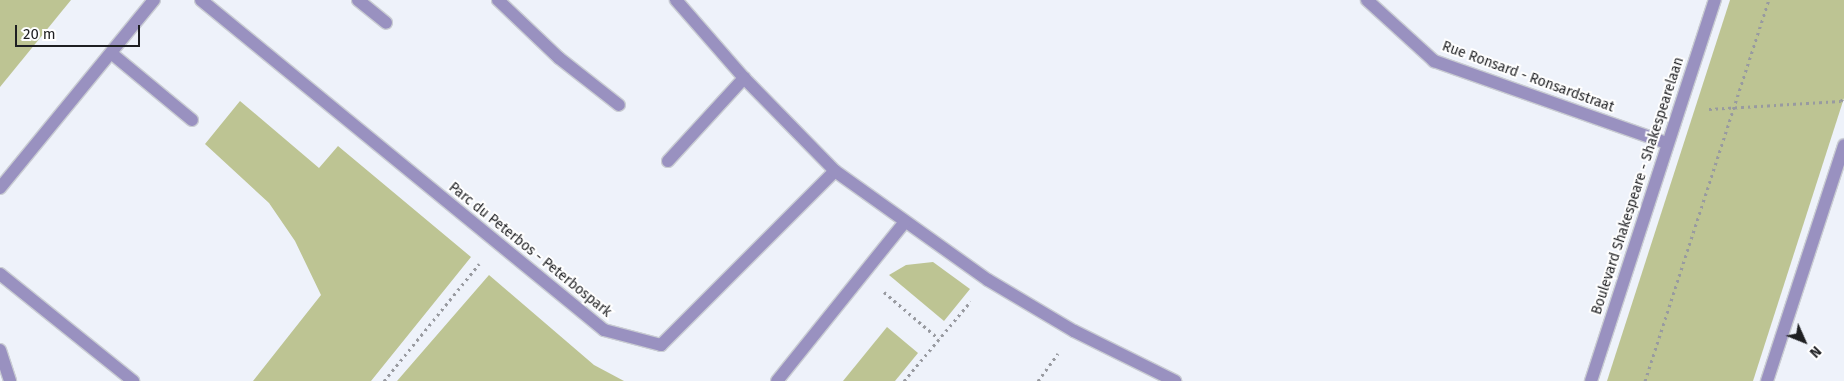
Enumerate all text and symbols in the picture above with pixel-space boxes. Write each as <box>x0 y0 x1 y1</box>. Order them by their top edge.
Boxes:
scale bar <box>18 15 142 47</box>
text: 20 m <box>23 25 56 43</box>
street label: Rue Ronsard - Ronsardstraat <box>1440 38 1616 116</box>
street label: Boulevard Shakespeare - Shakespearelaan <box>1588 55 1688 317</box>
street label: Parc du Peterbos - Peterbospark <box>445 179 615 321</box>
north arrow <box>1779 316 1829 366</box>
text: N <box>1806 343 1824 361</box>

